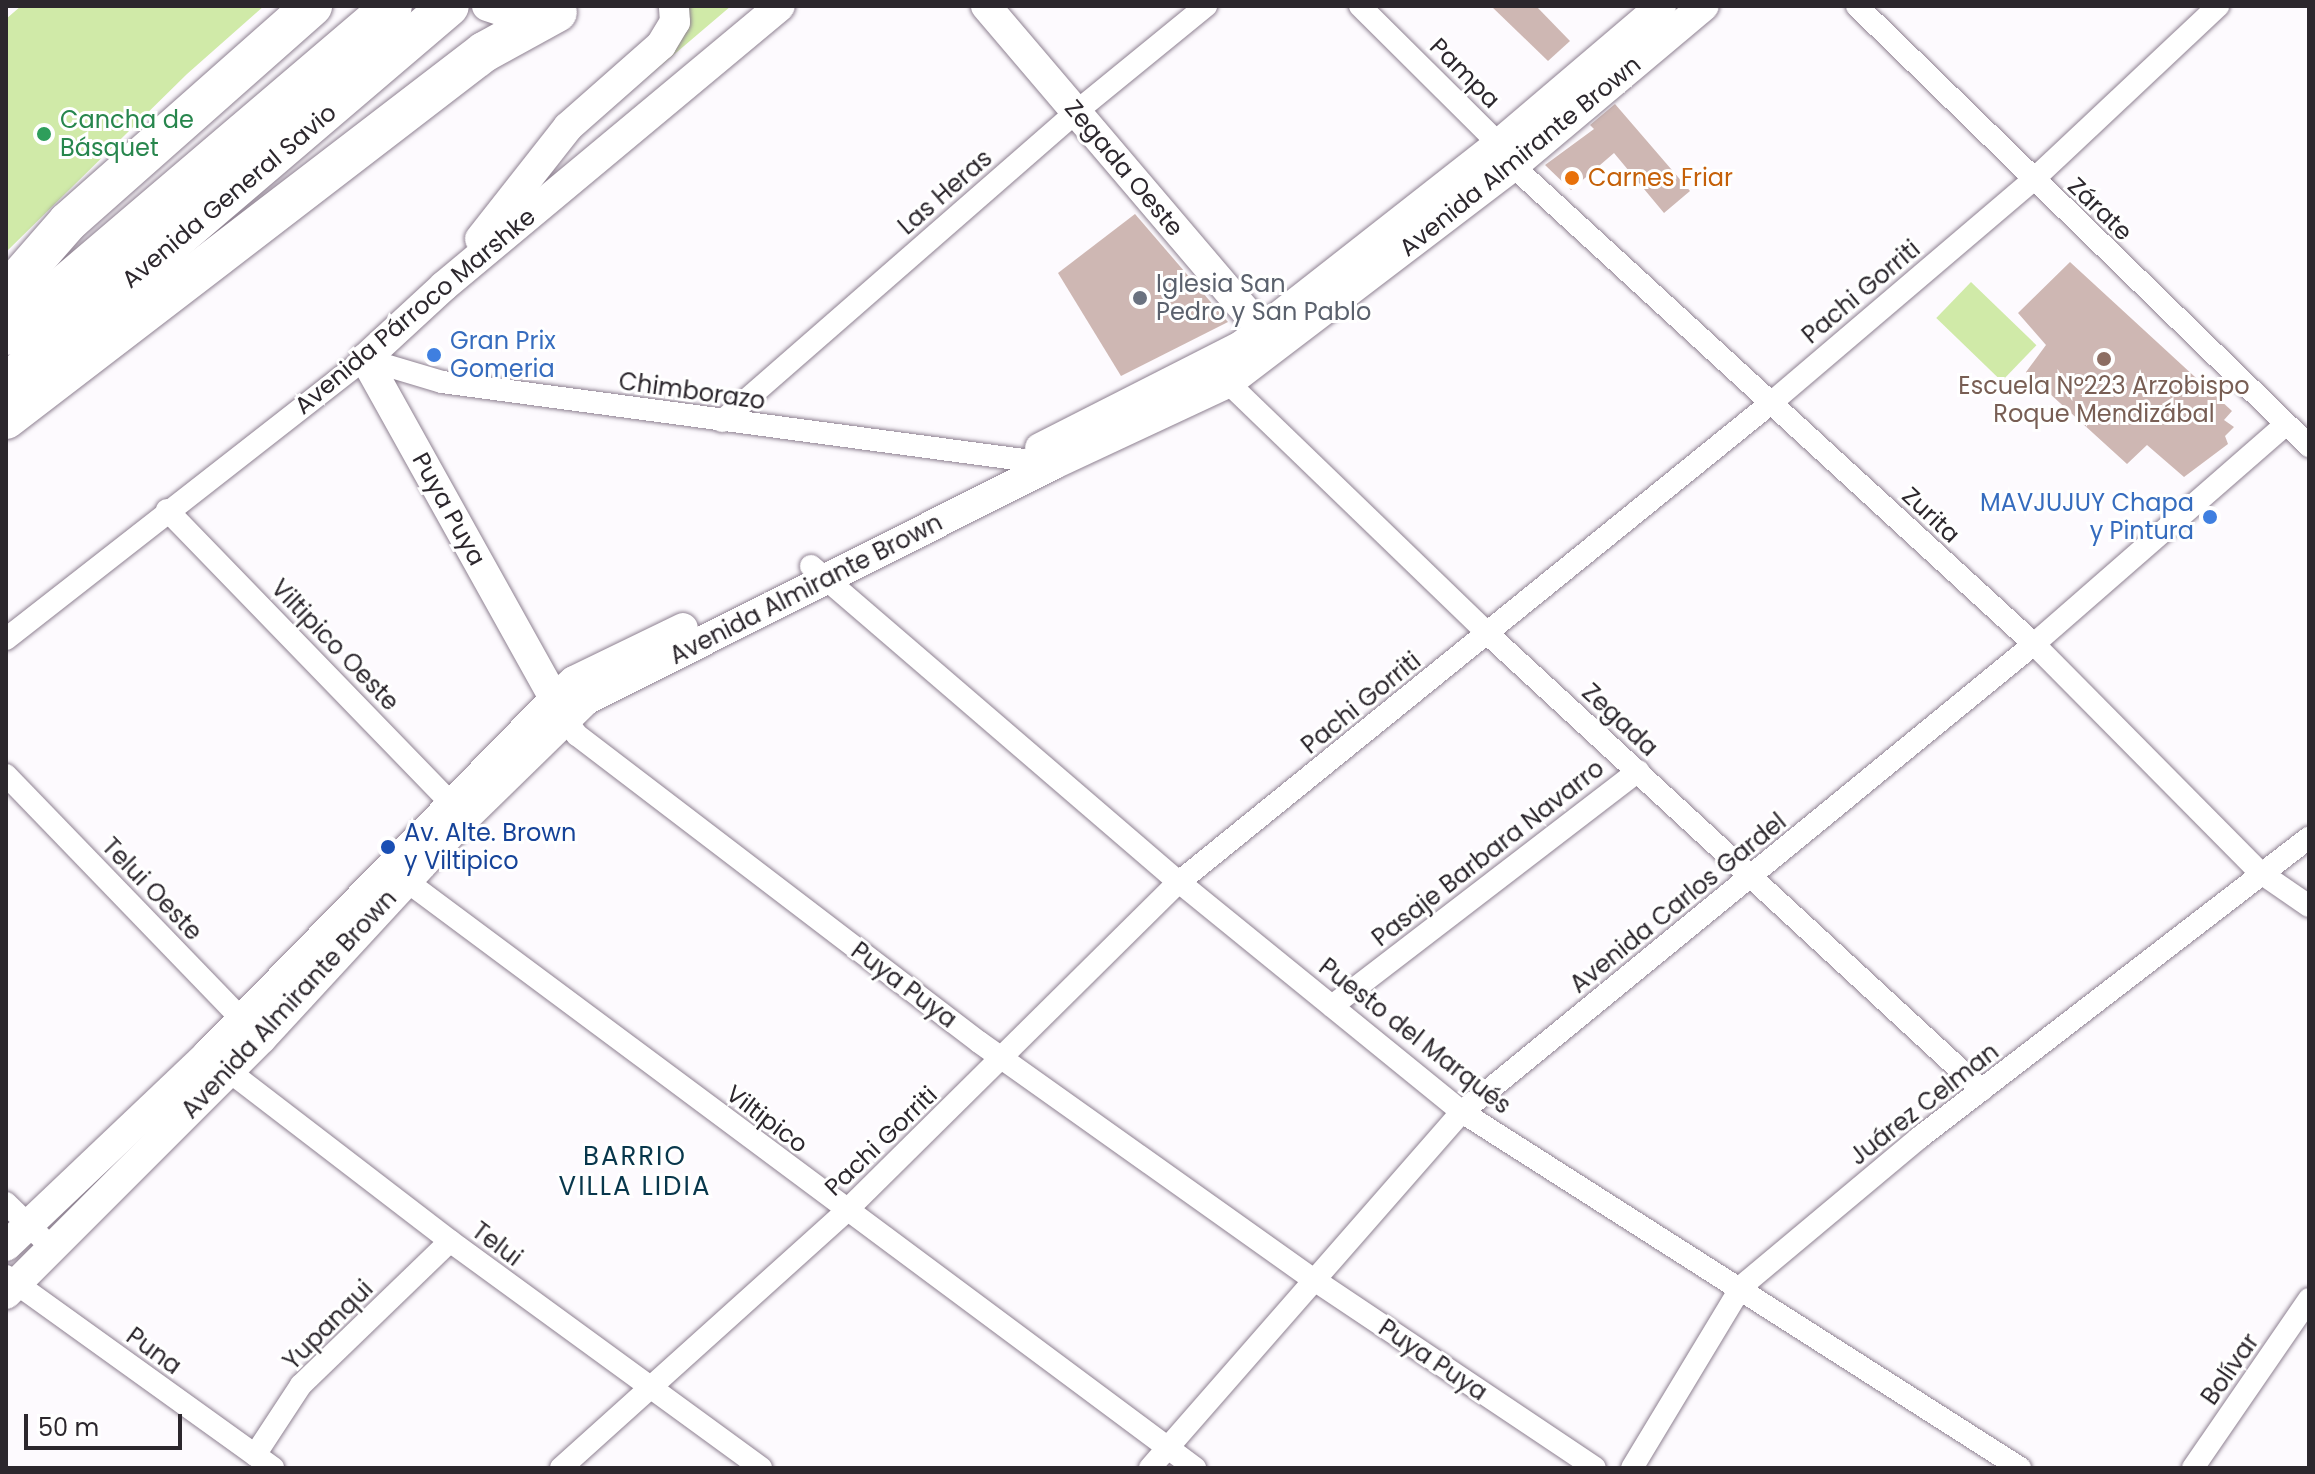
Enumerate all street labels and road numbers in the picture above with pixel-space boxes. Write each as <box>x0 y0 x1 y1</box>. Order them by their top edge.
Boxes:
street label: Pampa <box>1424 32 1506 114</box>
street label: Avenida Almirante Brown <box>1394 50 1646 262</box>
street label: Zegada Oeste <box>1059 94 1189 242</box>
street label: Avenida General Savio <box>116 98 342 294</box>
street label: Las Heras <box>892 144 998 240</box>
street label: Zárate <box>2062 172 2138 246</box>
street label: Avenida Párroco Marshke <box>289 202 541 420</box>
street label: Pachi Gorriti <box>1796 234 1926 350</box>
street label: Chimborazo <box>617 366 767 416</box>
street label: Puya Puya <box>406 448 492 570</box>
street label: Zurita <box>1896 481 1966 549</box>
street label: Avenida Almirante Brown <box>665 508 947 670</box>
street label: Viltipico Oeste <box>265 573 405 717</box>
street label: Pachi Gorriti <box>1296 646 1426 760</box>
street label: Zegada <box>1576 678 1664 762</box>
street label: Pasaje Barbara Navarro <box>1366 754 1610 952</box>
street label: Avenida Carlos Gardel <box>1564 807 1792 999</box>
street label: Telui Oeste <box>96 832 208 946</box>
street label: Avenida Almirante Brown <box>175 884 403 1124</box>
street label: Puya Puya <box>846 936 962 1034</box>
street label: Puesto del Marqués <box>1313 952 1517 1120</box>
street label: Juárez Celman <box>1844 1037 2004 1171</box>
street label: Viltipico <box>721 1079 813 1159</box>
street label: Pachi Gorriti <box>819 1080 943 1202</box>
street label: Telui <box>466 1216 528 1272</box>
street label: Yupanqui <box>277 1274 379 1376</box>
street label: Puya Puya <box>1373 1313 1493 1407</box>
street label: Puna <box>121 1321 187 1381</box>
street label: Bolívar <box>2195 1328 2265 1410</box>

